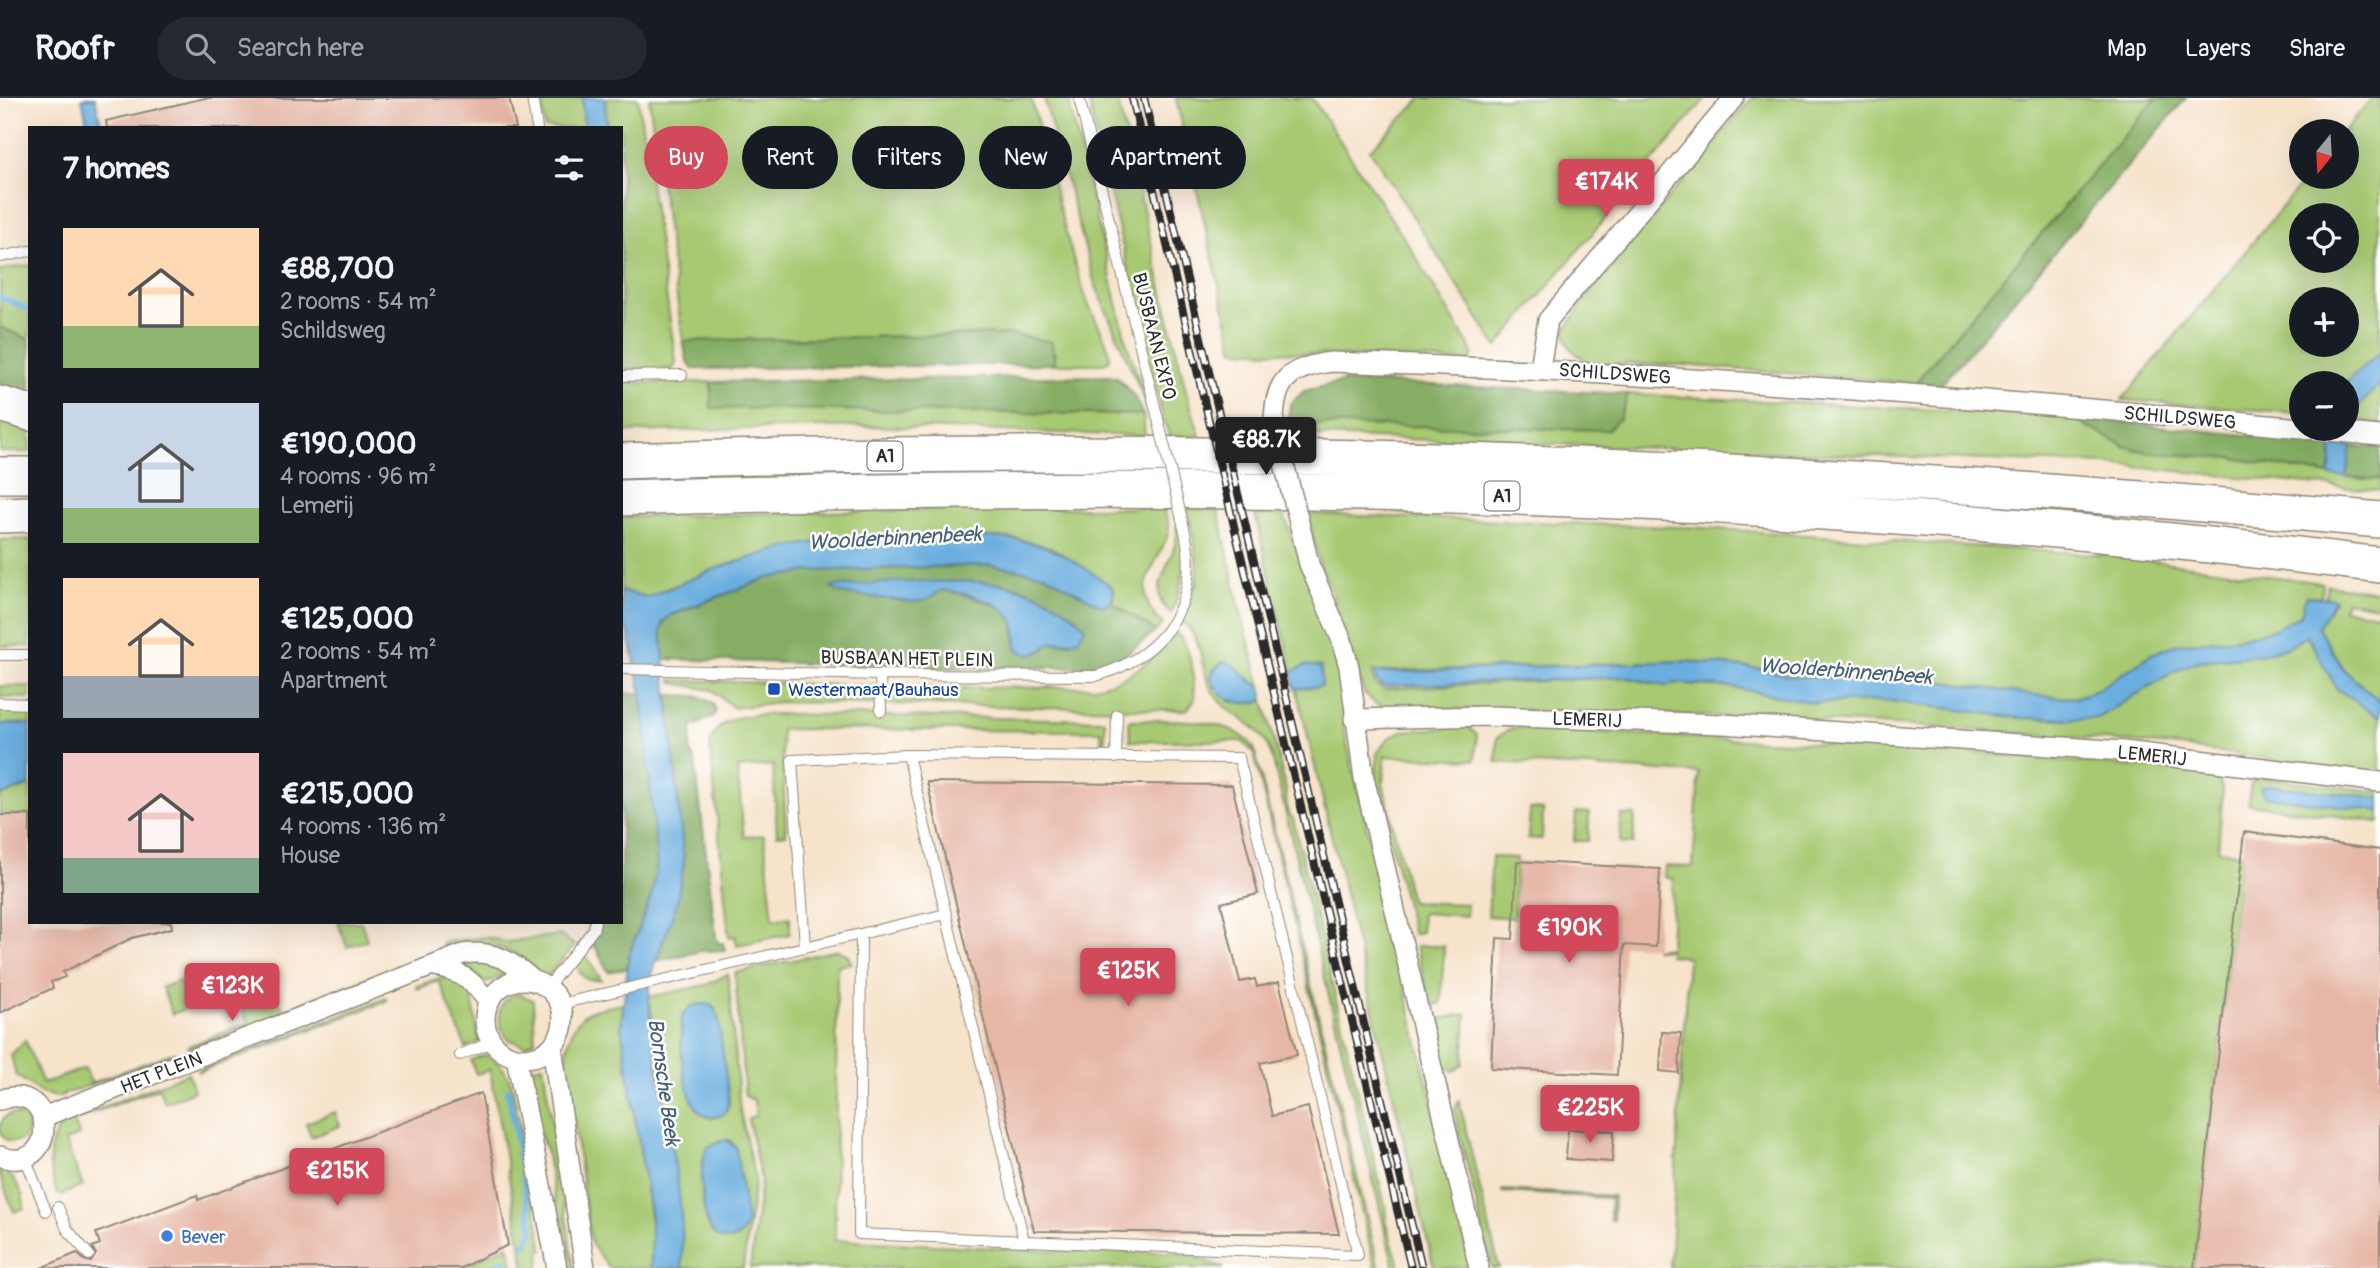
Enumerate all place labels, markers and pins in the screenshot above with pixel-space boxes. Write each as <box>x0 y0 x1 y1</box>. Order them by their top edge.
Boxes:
pin: €174K <box>1557 159 1655 219</box>
pin: €88.7K <box>1209 418 1323 477</box>
place label: Westermaat/Bauhaus <box>788 678 959 702</box>
marker: Westermaat/Bauhaus <box>766 681 782 697</box>
pin: €190K <box>1520 906 1618 965</box>
pin: €125K <box>1079 948 1177 1008</box>
pin: €123K <box>183 964 281 1023</box>
pin: €225K <box>1541 1086 1639 1145</box>
pin: €215K <box>288 1148 386 1208</box>
place label: Bever <box>181 1225 226 1249</box>
marker: Bever <box>159 1228 175 1244</box>

